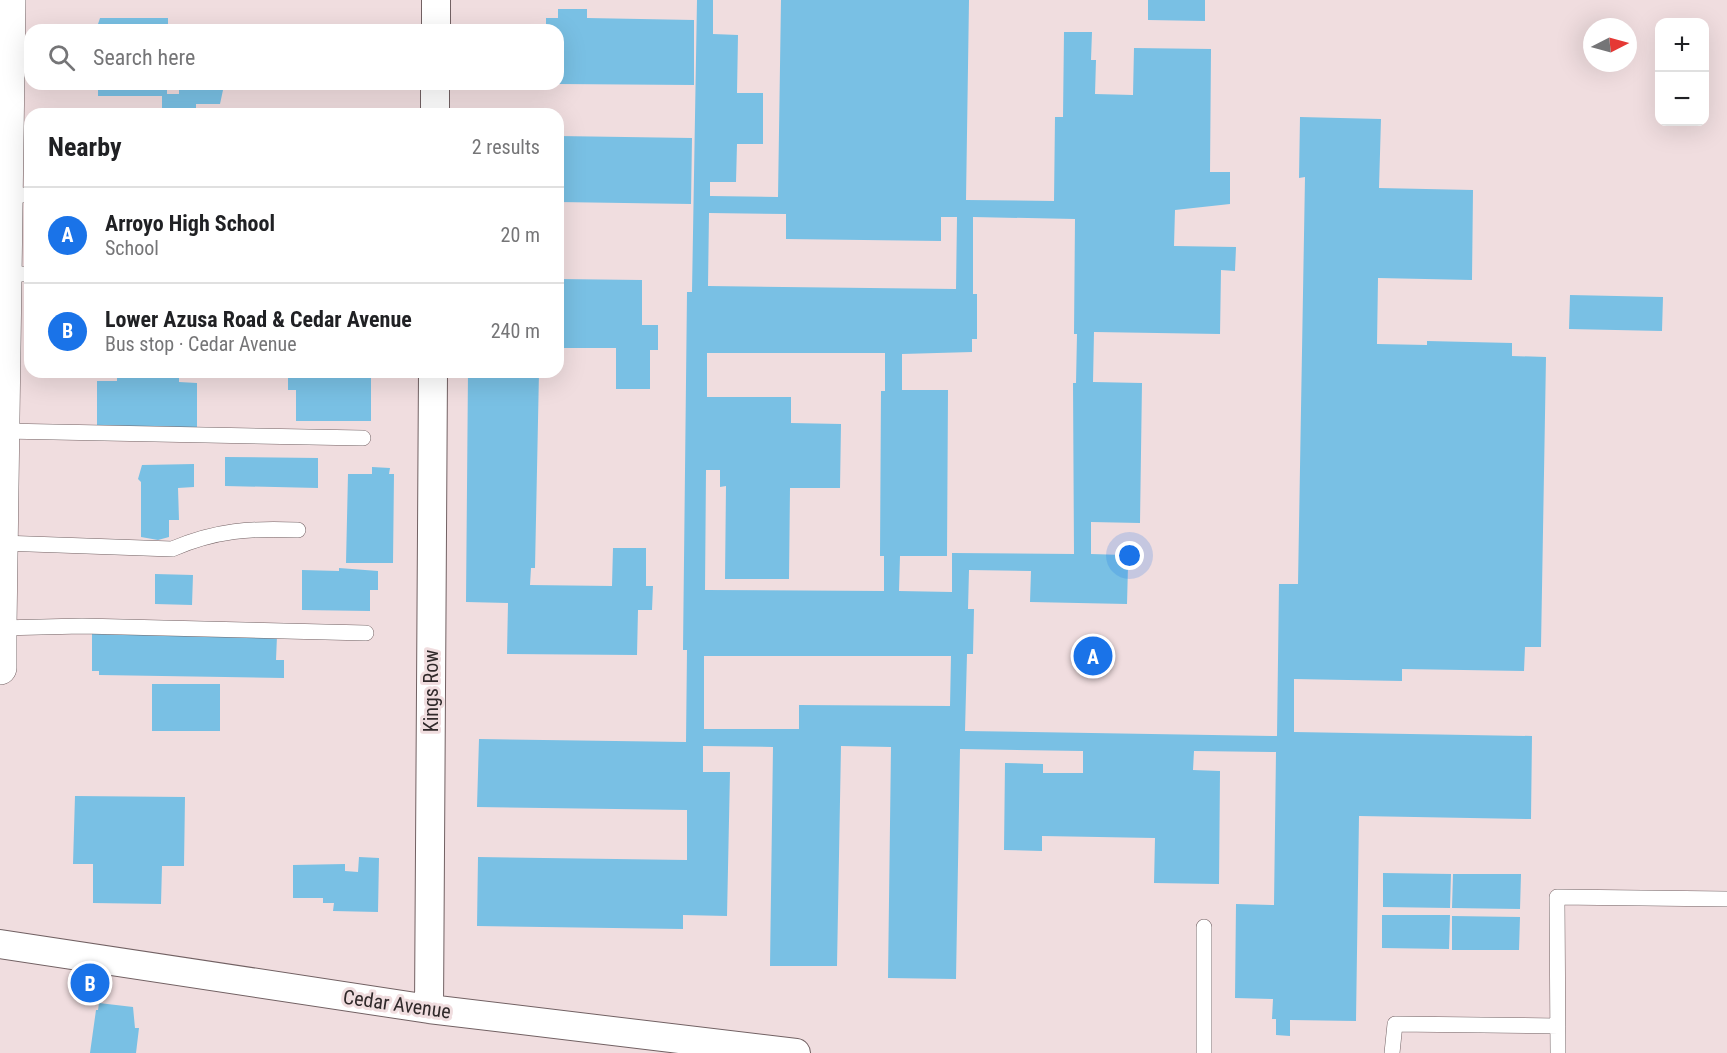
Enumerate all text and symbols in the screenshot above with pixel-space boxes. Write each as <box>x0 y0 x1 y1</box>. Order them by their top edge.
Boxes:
north arrow <box>1583 18 1637 72</box>
map controls <box>1655 18 1709 126</box>
button: + <box>1655 18 1709 72</box>
search box <box>24 24 564 90</box>
icon: search <box>45 41 78 74</box>
text: Search here <box>93 45 195 70</box>
button: − <box>1655 72 1709 126</box>
text: Nearby <box>48 132 122 162</box>
text: 2 results <box>472 135 540 159</box>
text: Arroyo High School <box>105 211 275 236</box>
text: A <box>62 223 73 247</box>
text: 20 m <box>501 223 540 247</box>
text: School <box>105 236 159 260</box>
text: Lower Azusa Road & Cedar Avenue <box>105 307 412 332</box>
text: B <box>62 319 73 343</box>
text: 240 m <box>491 319 540 343</box>
text: Bus stop · Cedar Avenue <box>105 332 297 356</box>
your location <box>1115 541 1144 570</box>
pin: A <box>1074 634 1112 678</box>
street label: Kings Row <box>419 650 443 732</box>
pin: B <box>70 960 110 1006</box>
street label: Cedar Avenue <box>342 985 452 1023</box>

